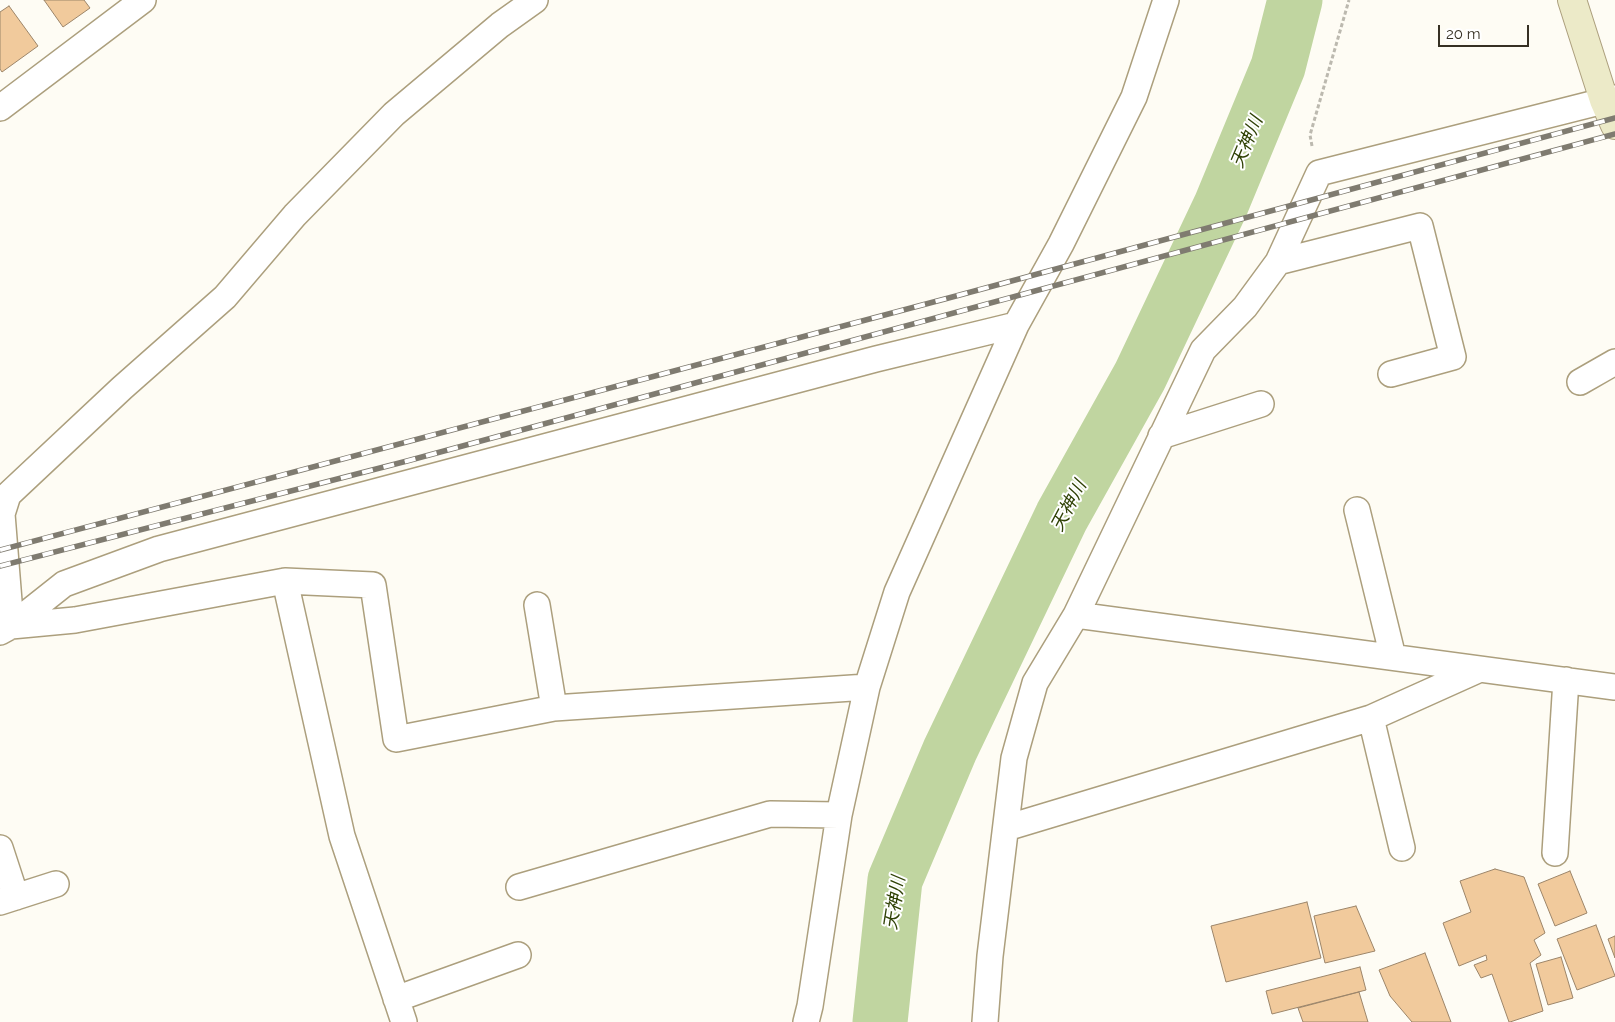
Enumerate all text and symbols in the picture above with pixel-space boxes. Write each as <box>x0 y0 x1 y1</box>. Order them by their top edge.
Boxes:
scale bar <box>1440 15 1531 47</box>
text: 20 m <box>1446 25 1481 43</box>
water label: 天神川 <box>1227 113 1267 171</box>
water label: 天神川 <box>1047 477 1091 535</box>
water label: 天神川 <box>880 875 910 931</box>

